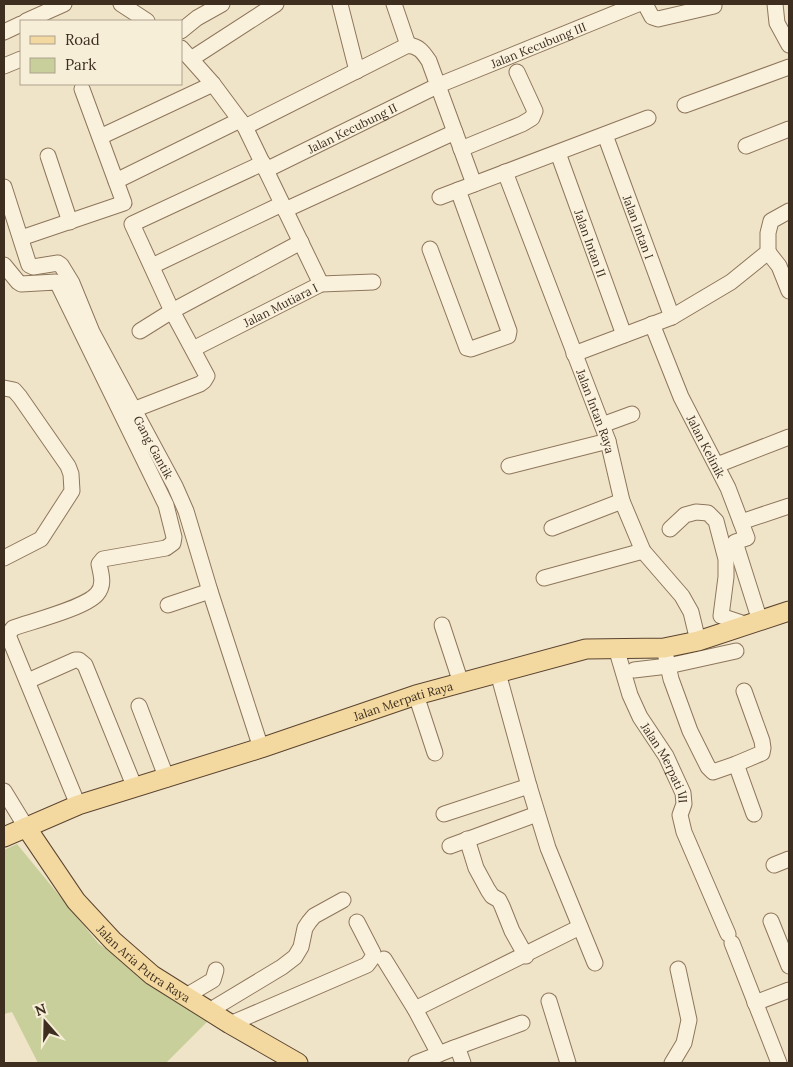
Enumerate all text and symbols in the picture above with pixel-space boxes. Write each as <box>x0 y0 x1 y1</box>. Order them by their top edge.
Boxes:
street label: Jalan Kecubung III <box>487 18 588 71</box>
legend <box>20 20 182 85</box>
text: Road <box>65 30 100 49</box>
text: Park <box>65 55 96 74</box>
street label: Jalan Kecubung II <box>304 99 399 156</box>
street label: Jalan Intan I <box>620 192 657 261</box>
street label: Jalan Intan II <box>571 206 610 279</box>
street label: Jalan Mutiara I <box>240 280 320 330</box>
street label: Jalan Intan Raya <box>573 366 618 455</box>
street label: Jalan Kelinik <box>684 411 729 481</box>
street label: Gang Gantik <box>131 413 177 482</box>
street label: Jalan Merpati Raya <box>350 678 454 724</box>
street label: Jalan Merpati III <box>638 719 691 804</box>
street label: Jalan Aria Putra Raya <box>93 921 193 1005</box>
north arrow <box>20 997 70 1047</box>
text: N <box>32 999 49 1020</box>

